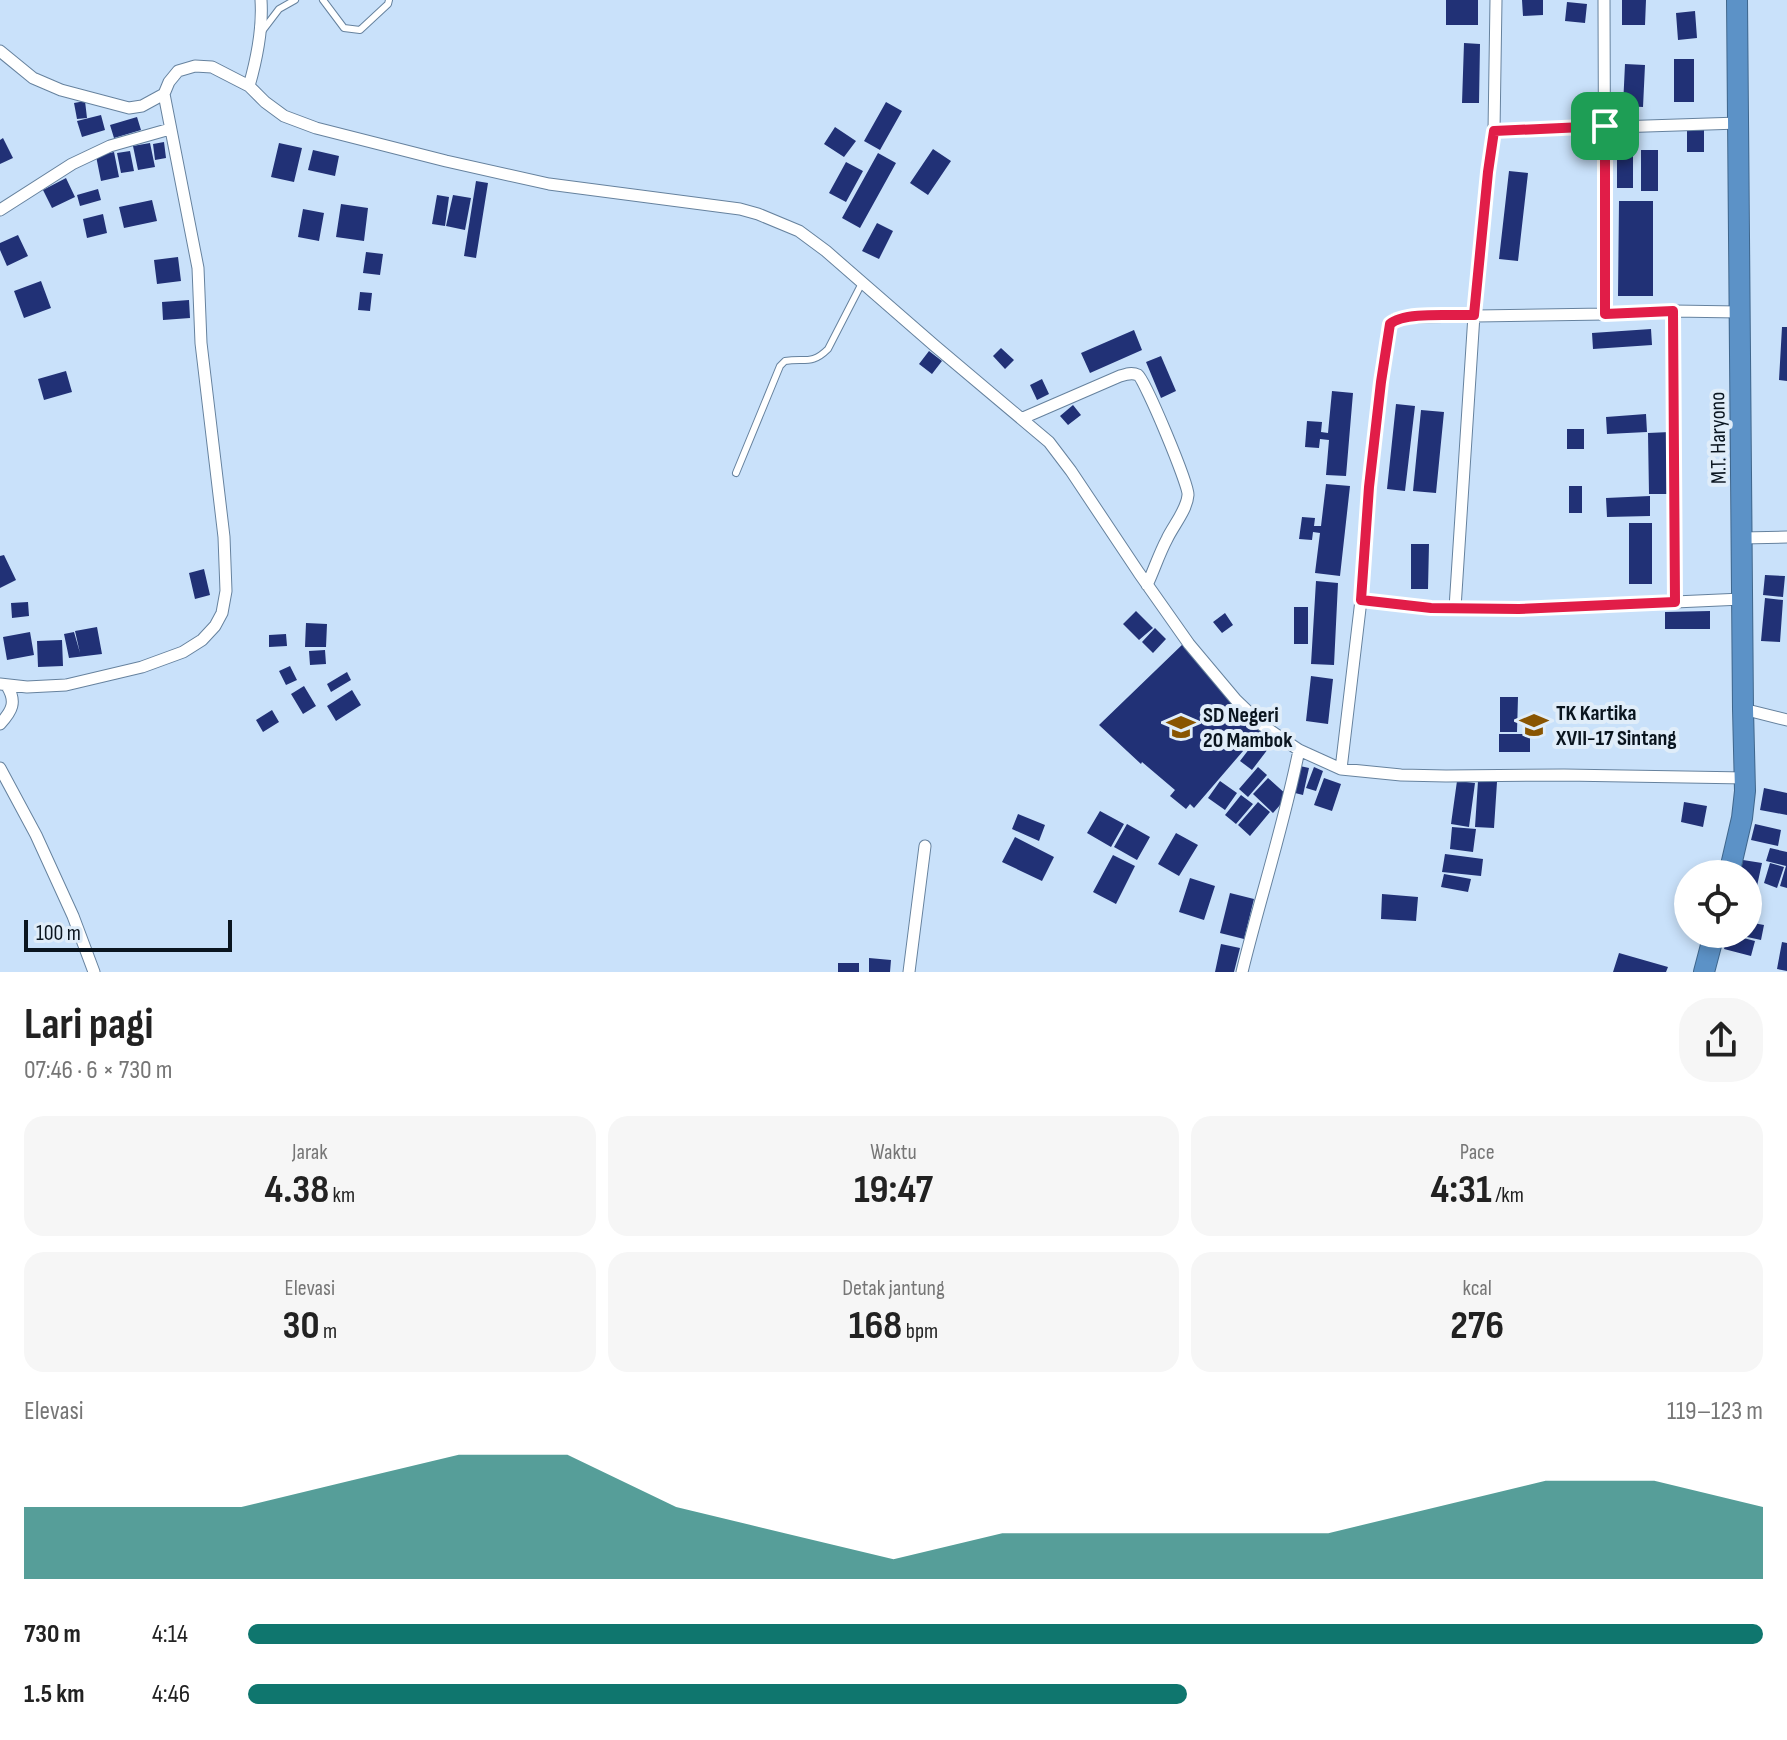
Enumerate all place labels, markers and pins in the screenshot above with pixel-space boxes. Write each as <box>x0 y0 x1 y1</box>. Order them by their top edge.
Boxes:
pin <box>1571 92 1639 160</box>
place label: TK Kartika XVII-17 Sintang <box>1555 700 1677 752</box>
place label: SD Negeri 20 Mambok <box>1203 702 1293 754</box>
school or university icon: TK Kartika XVII-17 Sintang <box>1519 710 1549 740</box>
school or university icon: SD Negeri 20 Mambok <box>1166 712 1196 742</box>

